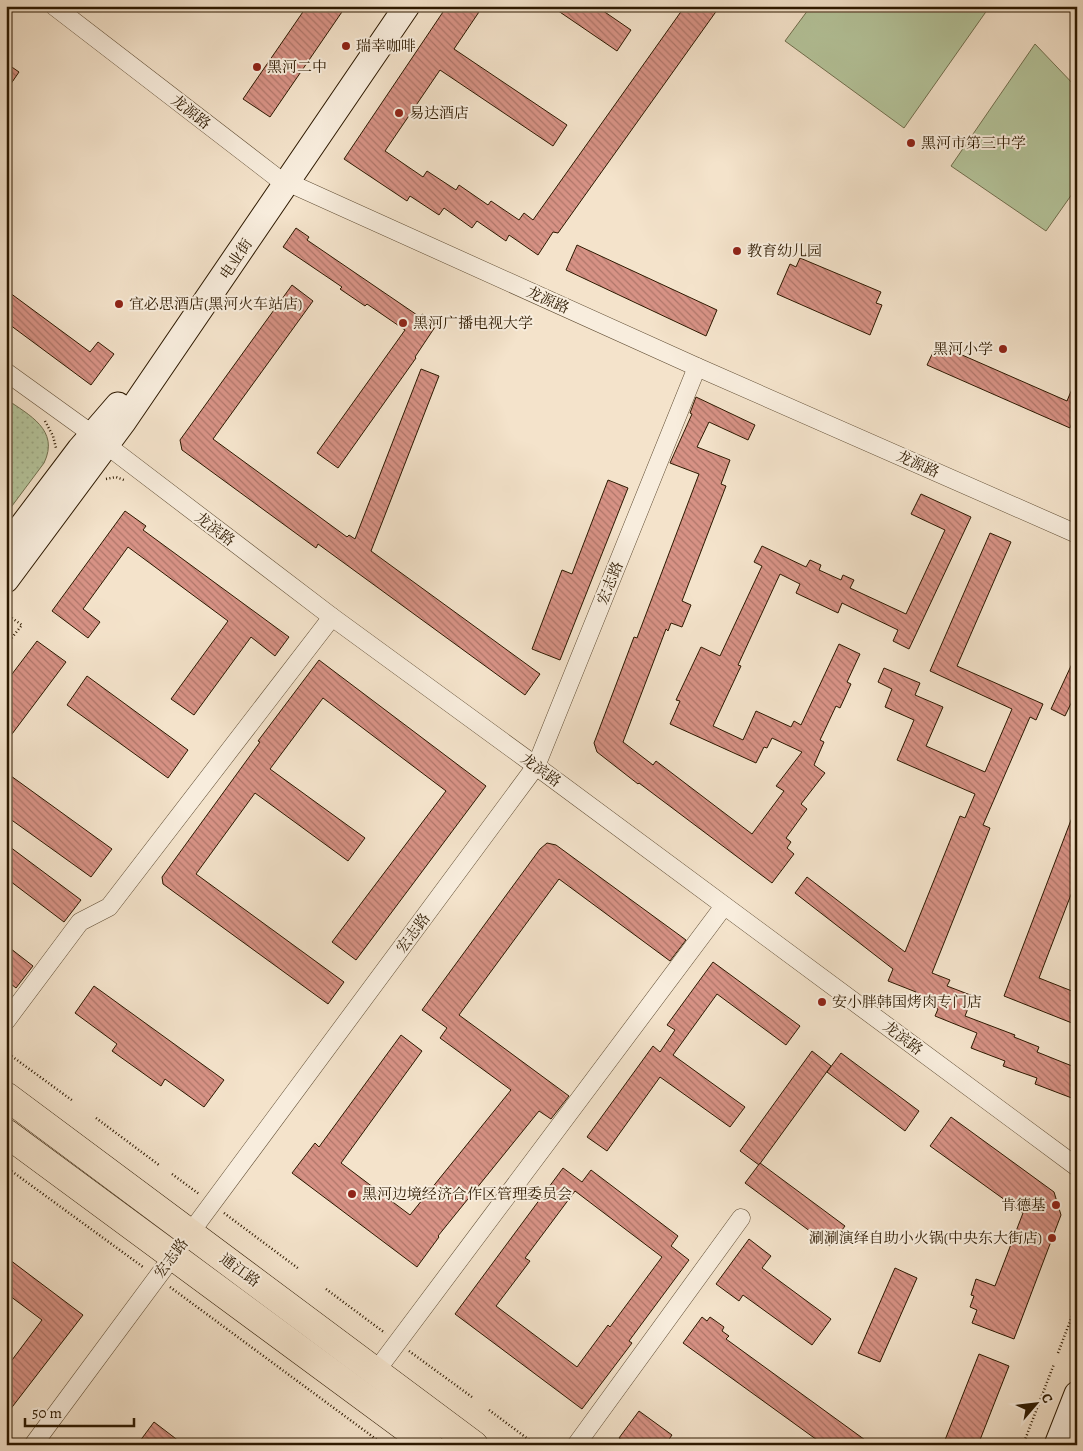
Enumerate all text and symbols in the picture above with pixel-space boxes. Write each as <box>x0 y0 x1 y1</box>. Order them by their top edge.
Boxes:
place label: 瑞幸咖啡 <box>356 36 416 56</box>
marker: 瑞幸咖啡 <box>340 40 352 52</box>
place label: 黑河二中 <box>267 57 327 77</box>
marker: 黑河二中 <box>251 61 263 73</box>
street label: 龙源路 <box>167 90 215 134</box>
place label: 易达酒店 <box>409 103 469 123</box>
marker: 易达酒店 <box>393 107 405 119</box>
place label: 黑河市第三中学 <box>921 133 1026 153</box>
marker: 黑河市第三中学 <box>905 137 917 149</box>
street label: 电业街 <box>215 235 257 283</box>
place label: 教育幼儿园 <box>747 241 822 261</box>
marker: 教育幼儿园 <box>731 245 743 257</box>
street label: 龙源路 <box>523 282 573 318</box>
place label: 宜必思酒店(黑河火车站店) <box>129 294 302 314</box>
marker: 宜必思酒店(黑河火车站店) <box>113 298 125 310</box>
place label: 黑河广播电视大学 <box>413 313 533 333</box>
marker: 黑河广播电视大学 <box>397 317 409 329</box>
place label: 黑河小学 <box>933 339 993 359</box>
marker: 黑河小学 <box>997 343 1009 355</box>
street label: 龙源路 <box>893 446 943 482</box>
street label: 龙滨路 <box>191 507 239 551</box>
street label: 宏志路 <box>592 558 628 608</box>
street label: 龙滨路 <box>517 749 565 791</box>
street label: 宏志路 <box>391 909 435 957</box>
place label: 安小胖韩国烤肉专门店 <box>832 992 982 1012</box>
marker: 安小胖韩国烤肉专门店 <box>816 996 828 1008</box>
street label: 龙滨路 <box>879 1016 927 1060</box>
place label: 黑河边境经济合作区管理委员会 <box>362 1184 572 1204</box>
marker: 黑河边境经济合作区管理委员会 <box>346 1188 358 1200</box>
place label: 肯德基 <box>1001 1195 1046 1215</box>
marker: 肯德基 <box>1050 1199 1062 1211</box>
place label: 涮涮演绎自助小火锅(中央东大街店) <box>809 1228 1042 1248</box>
marker: 涮涮演绎自助小火锅(中央东大街店) <box>1046 1232 1058 1244</box>
street label: 宏志路 <box>149 1234 193 1282</box>
street label: 通江路 <box>216 1249 264 1291</box>
north arrow <box>1010 1378 1060 1428</box>
text: С <box>1037 1390 1058 1407</box>
scale bar <box>25 1396 134 1428</box>
text: 50 m <box>32 1403 62 1423</box>

